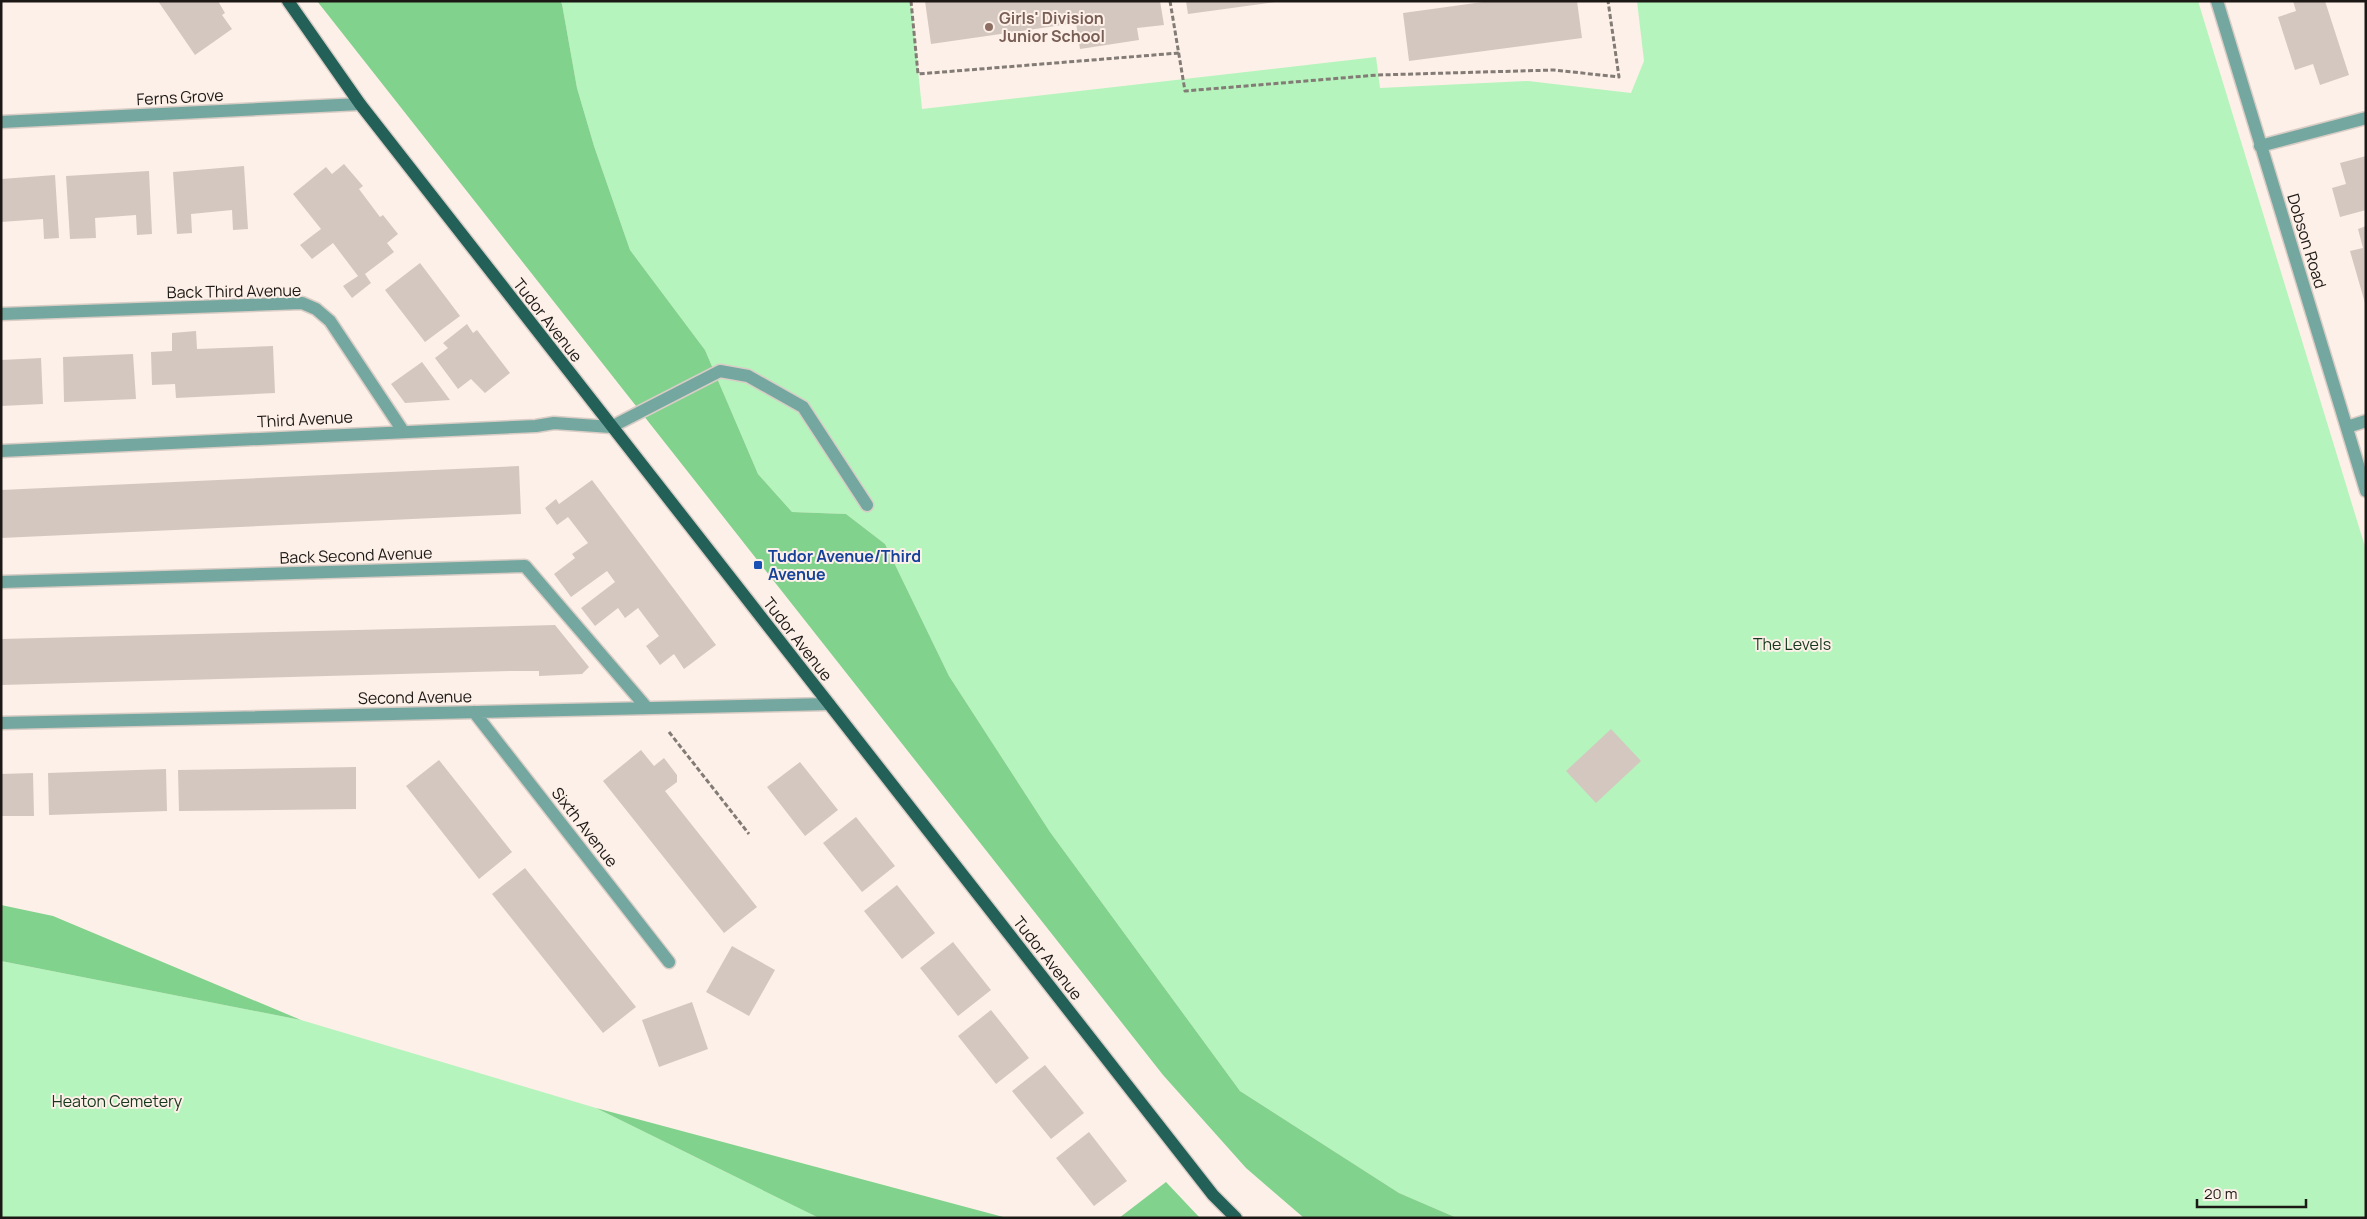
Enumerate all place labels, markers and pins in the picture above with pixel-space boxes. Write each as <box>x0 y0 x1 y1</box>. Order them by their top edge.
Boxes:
place label: Girls' Division Junior School <box>999 7 1105 47</box>
marker: Girls' Division Junior School <box>983 21 995 33</box>
place label: Tudor Avenue/Third Avenue <box>768 545 921 585</box>
marker: Tudor Avenue/Third Avenue <box>752 559 764 571</box>

